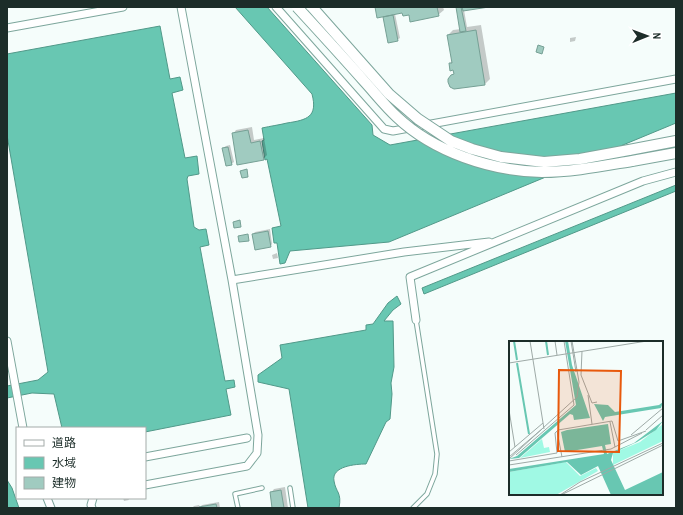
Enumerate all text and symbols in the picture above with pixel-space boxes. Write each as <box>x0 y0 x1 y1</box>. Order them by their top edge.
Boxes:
north arrow <box>627 16 667 56</box>
text: N <box>650 32 664 39</box>
inset map <box>509 341 663 495</box>
legend <box>16 427 146 499</box>
text: 道路 <box>52 435 76 451</box>
text: 水域 <box>52 455 76 471</box>
text: 建物 <box>52 475 76 491</box>

